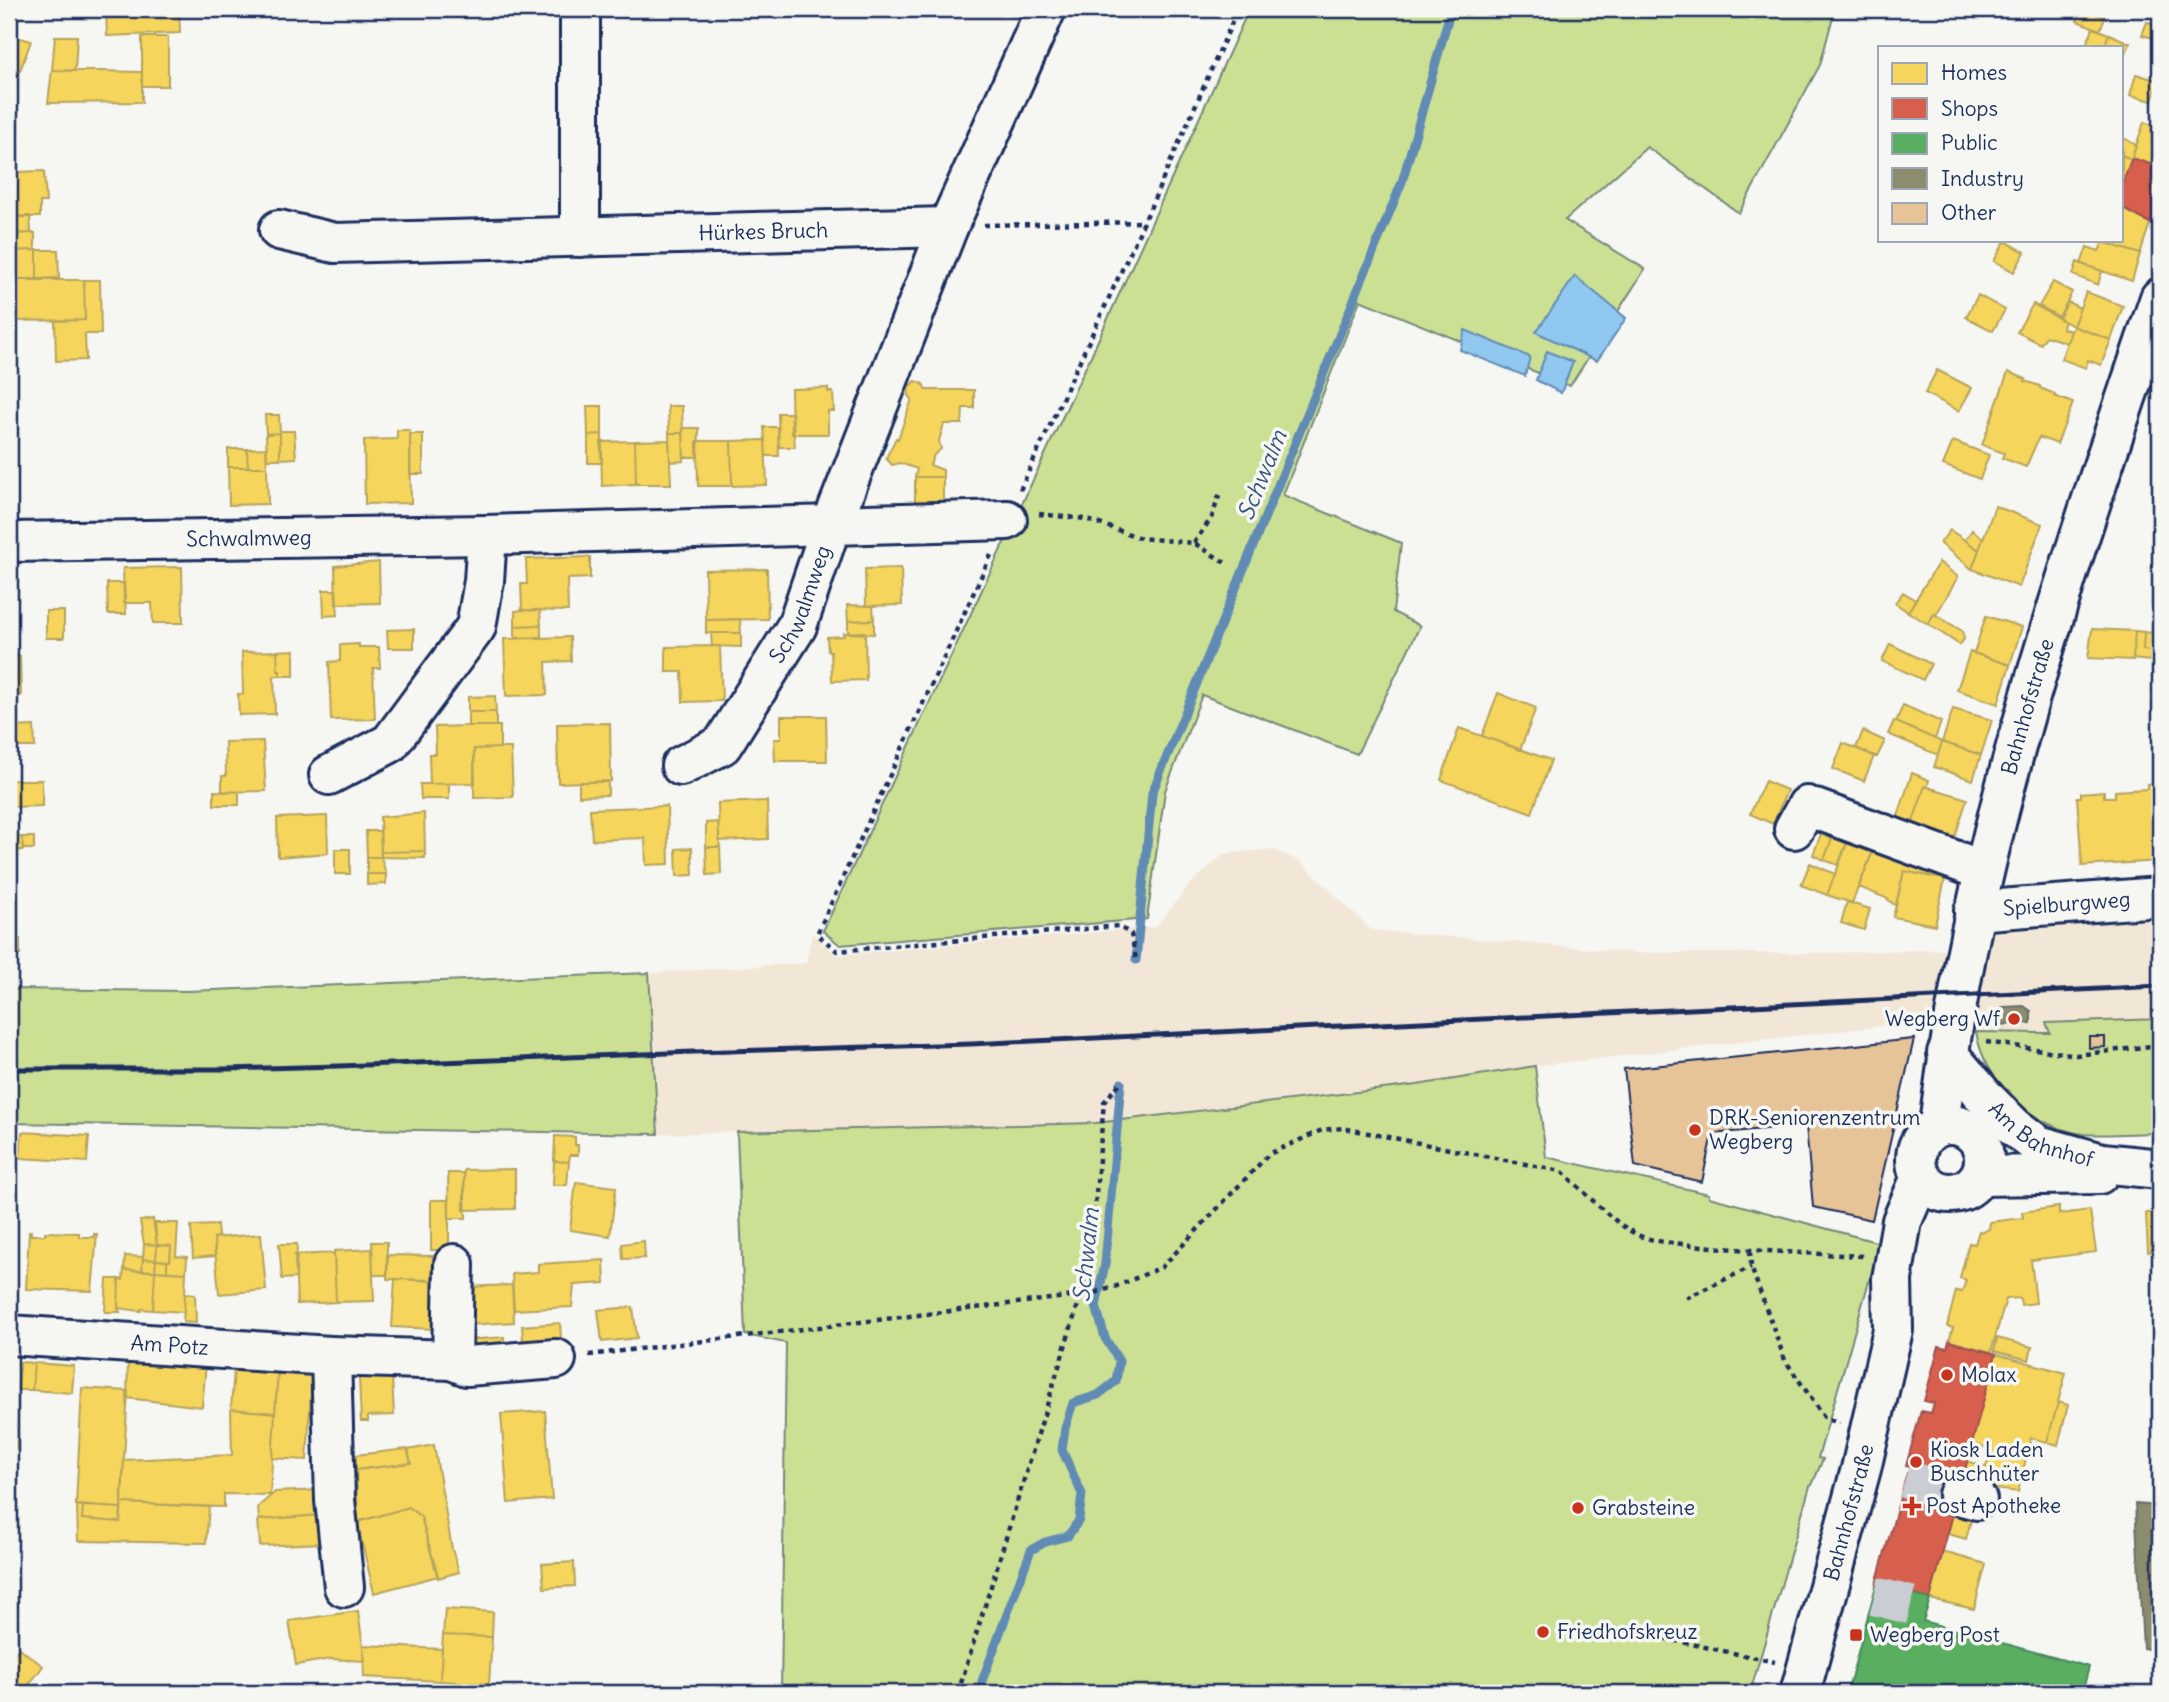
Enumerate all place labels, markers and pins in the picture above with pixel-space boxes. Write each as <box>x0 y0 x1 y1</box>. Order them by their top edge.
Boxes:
place label: Wegberg Wf <box>1885 1005 2001 1032</box>
marker: Wegberg Wf <box>2006 1011 2022 1027</box>
place label: DRK-Seniorenzentrum Wegberg <box>1709 1104 1920 1155</box>
marker: DRK-Seniorenzentrum Wegberg <box>1687 1122 1703 1138</box>
place label: Molax <box>1961 1361 2017 1388</box>
marker: Molax <box>1939 1367 1955 1383</box>
place label: Kiosk Laden Buschhüter <box>1930 1436 2044 1487</box>
marker: Kiosk Laden Buschhüter <box>1908 1454 1924 1470</box>
place label: Post Apotheke <box>1926 1492 2061 1519</box>
place label: Grabsteine <box>1592 1494 1695 1521</box>
marker: Post Apotheke <box>1904 1498 1920 1514</box>
marker: Grabsteine <box>1570 1500 1586 1516</box>
place label: Friedhofskreuz <box>1557 1618 1697 1645</box>
place label: Wegberg Post <box>1870 1621 2000 1648</box>
marker: Friedhofskreuz <box>1535 1624 1551 1640</box>
marker: Wegberg Post <box>1848 1627 1864 1643</box>

